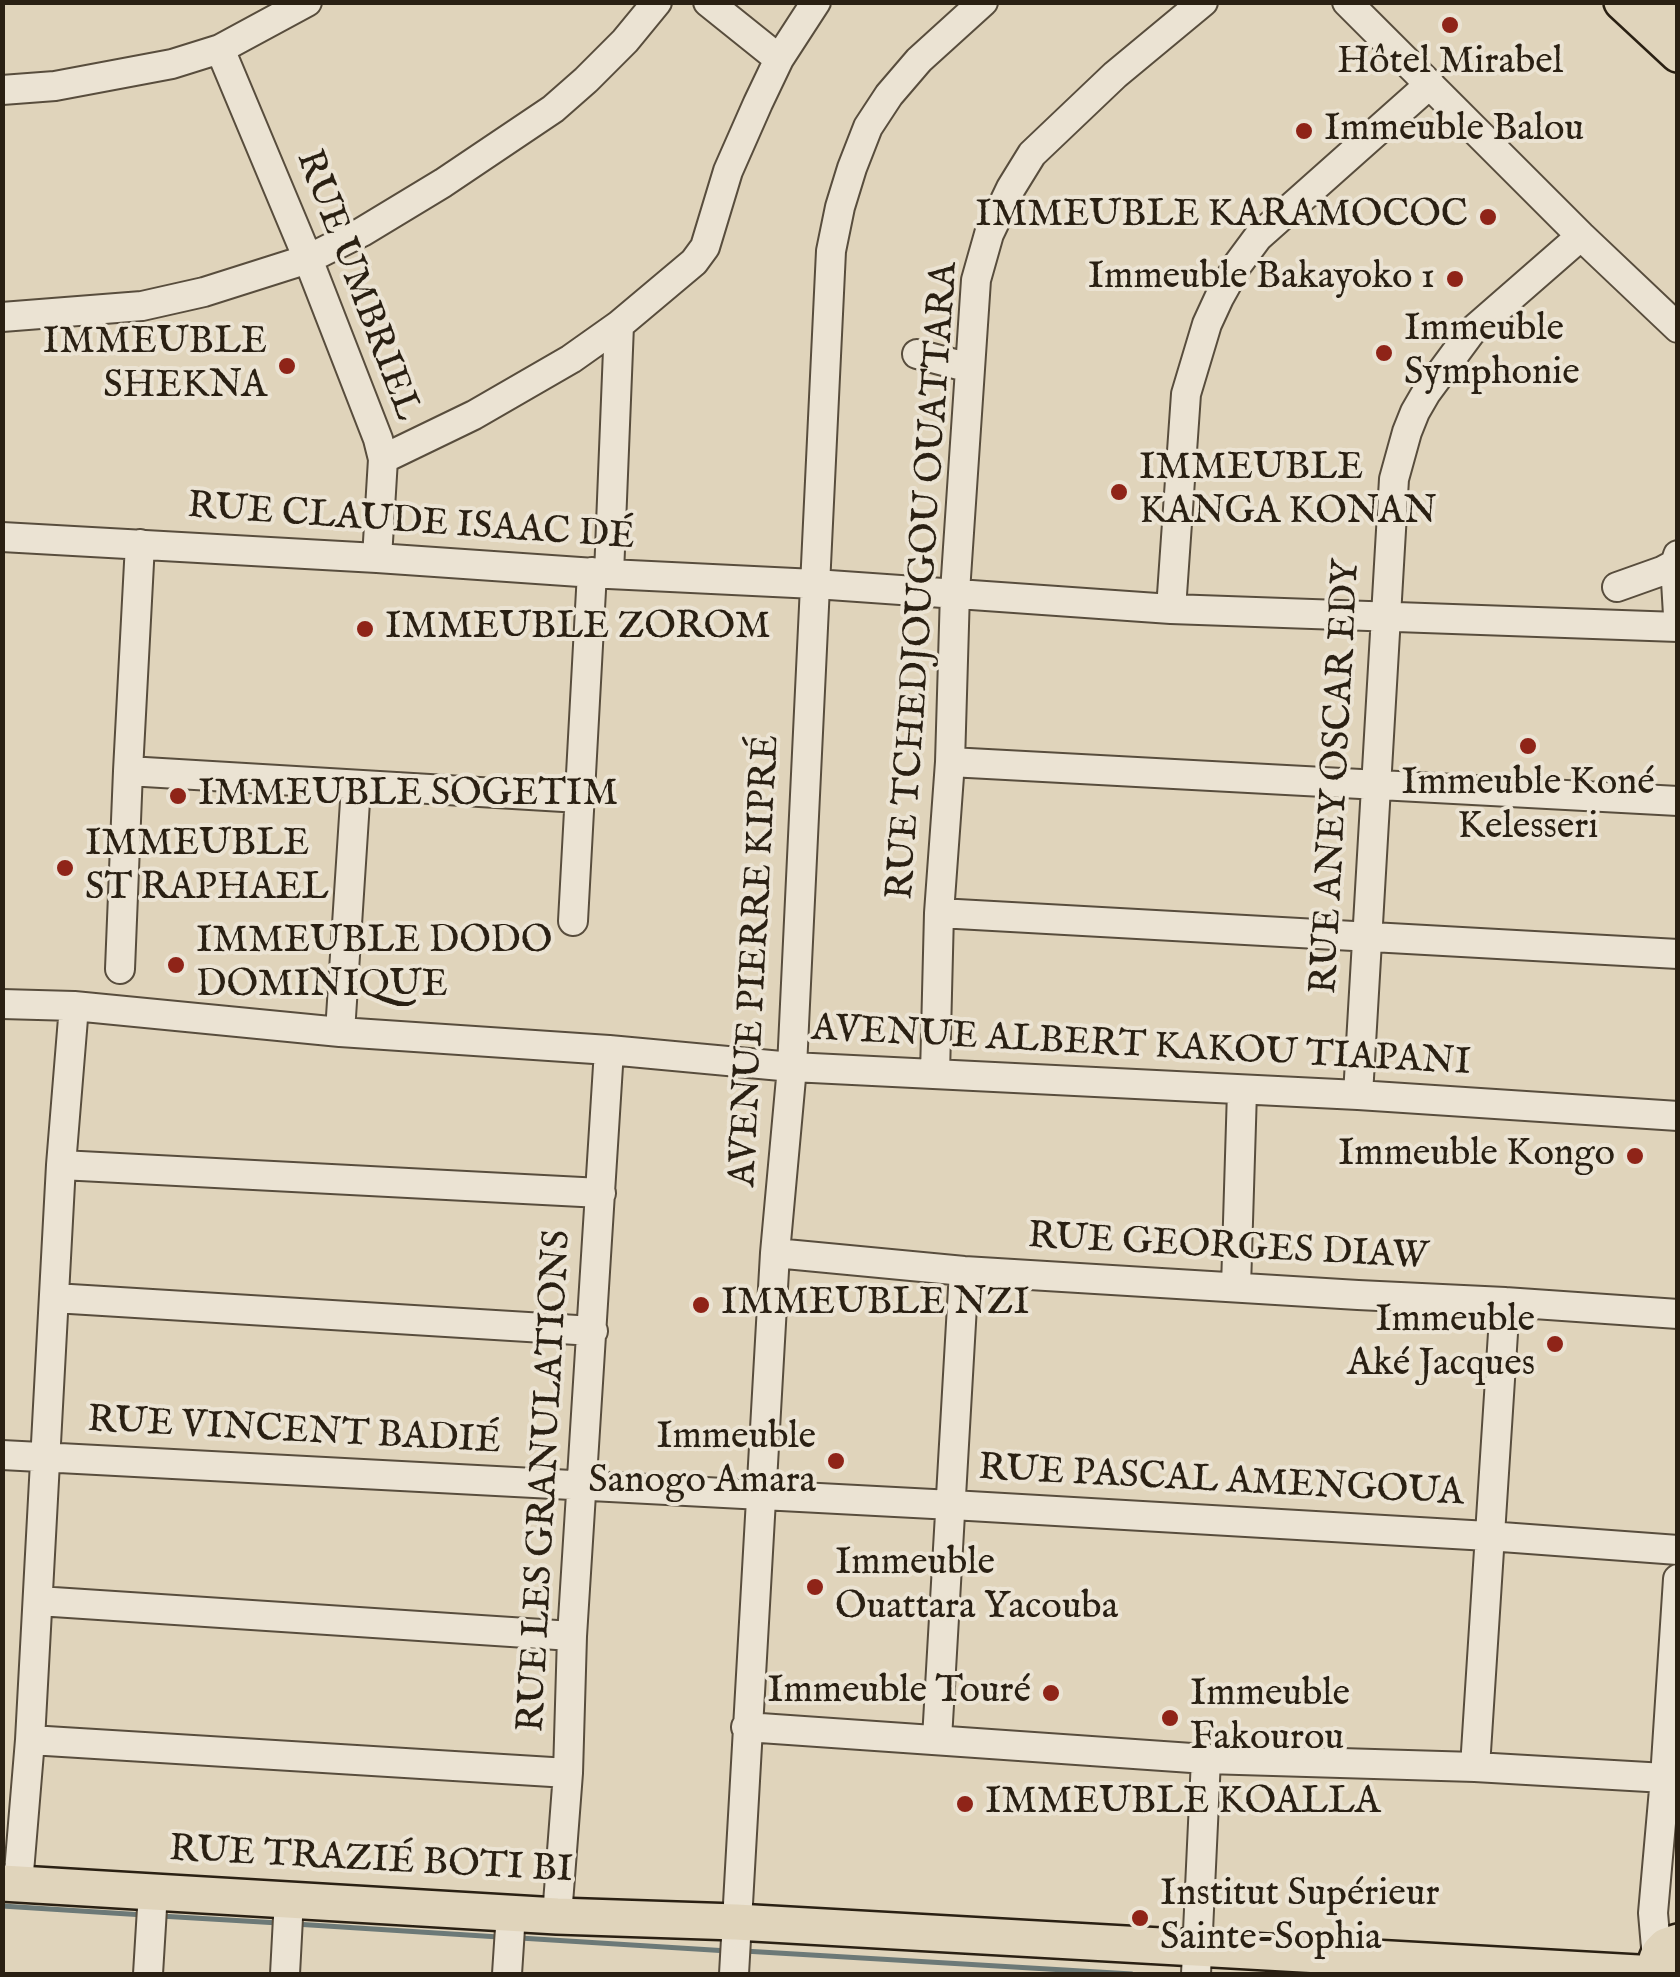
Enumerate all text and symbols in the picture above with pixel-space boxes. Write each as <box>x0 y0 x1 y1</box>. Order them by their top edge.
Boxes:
marker: Hôtel Mirabel <box>1439 14 1461 36</box>
place label: Hôtel Mirabel <box>1337 41 1563 87</box>
place label: Immeuble Balou <box>1324 108 1584 154</box>
marker: Immeuble Balou <box>1293 120 1315 142</box>
street label: RUE UMBRIEL <box>284 145 428 427</box>
place label: IMMEUBLE KARAMOCOC <box>975 194 1468 240</box>
marker: IMMEUBLE KARAMOCOC <box>1477 206 1499 228</box>
place label: Immeuble Bakayoko 1 <box>1088 256 1435 302</box>
street label: RUE TCHEDJOUGOU OUATTARA <box>880 261 970 901</box>
marker: Immeuble Bakayoko 1 <box>1444 268 1466 290</box>
place label: Immeuble Symphonie <box>1404 308 1580 398</box>
place label: IMMEUBLE SHEKNA <box>43 321 267 410</box>
marker: Immeuble Symphonie <box>1373 342 1395 364</box>
marker: IMMEUBLE SHEKNA <box>276 355 298 377</box>
place label: IMMEUBLE KANGA KONAN <box>1139 447 1437 536</box>
marker: IMMEUBLE KANGA KONAN <box>1108 481 1130 503</box>
street label: RUE CLAUDE ISAAC DÉ <box>186 486 636 562</box>
street label: RUE ANEY OSCAR EDY <box>1304 559 1372 995</box>
place label: IMMEUBLE ZOROM <box>385 606 770 652</box>
marker: IMMEUBLE ZOROM <box>354 618 376 640</box>
street label: AVENUE PIERRE KIPRÉ <box>722 734 792 1188</box>
marker: Immeuble Koné Kelesseri <box>1517 735 1539 757</box>
place label: Immeuble Koné Kelesseri <box>1401 762 1655 852</box>
place label: IMMEUBLE SOGETIM <box>198 773 618 819</box>
marker: IMMEUBLE SOGETIM <box>167 785 189 807</box>
place label: IMMEUBLE ST RAPHAEL <box>85 823 328 912</box>
marker: IMMEUBLE ST RAPHAEL <box>54 857 76 879</box>
place label: IMMEUBLE DODO DOMINIQUE <box>196 920 552 1009</box>
marker: IMMEUBLE DODO DOMINIQUE <box>165 954 187 976</box>
street label: AVENUE ALBERT KAKOU TIAPANI <box>810 1008 1472 1088</box>
place label: Immeuble Kongo <box>1338 1133 1615 1179</box>
marker: Immeuble Kongo <box>1624 1145 1646 1167</box>
street label: RUE GEORGES DIAW <box>1027 1216 1429 1282</box>
street label: RUE LES GRANULATIONS <box>511 1229 583 1733</box>
place label: IMMEUBLE NZI <box>721 1282 1030 1328</box>
marker: IMMEUBLE NZI <box>690 1294 712 1316</box>
place label: Immeuble Aké Jacques <box>1347 1299 1535 1388</box>
marker: Immeuble Aké Jacques <box>1544 1333 1566 1355</box>
street label: RUE VINCENT BADIÉ <box>86 1399 502 1467</box>
place label: Immeuble Sanogo Amara <box>588 1416 816 1506</box>
street label: RUE PASCAL AMENGOUA <box>977 1448 1465 1518</box>
marker: Immeuble Sanogo Amara <box>825 1450 847 1472</box>
place label: Immeuble Ouattara Yacouba <box>835 1542 1118 1632</box>
marker: Immeuble Ouattara Yacouba <box>804 1576 826 1598</box>
place label: Immeuble Touré <box>767 1670 1031 1716</box>
place label: Immeuble Fakourou <box>1190 1673 1350 1762</box>
marker: Immeuble Touré <box>1040 1682 1062 1704</box>
marker: Immeuble Fakourou <box>1159 1707 1181 1729</box>
place label: IMMEUBLE KOALLA <box>985 1781 1380 1827</box>
marker: IMMEUBLE KOALLA <box>954 1793 976 1815</box>
street label: RUE TRAZIÉ BOTI BI <box>168 1829 574 1895</box>
place label: Institut Supérieur Sainte-Sophia <box>1160 1873 1439 1962</box>
marker: Institut Supérieur Sainte-Sophia <box>1129 1907 1151 1929</box>

